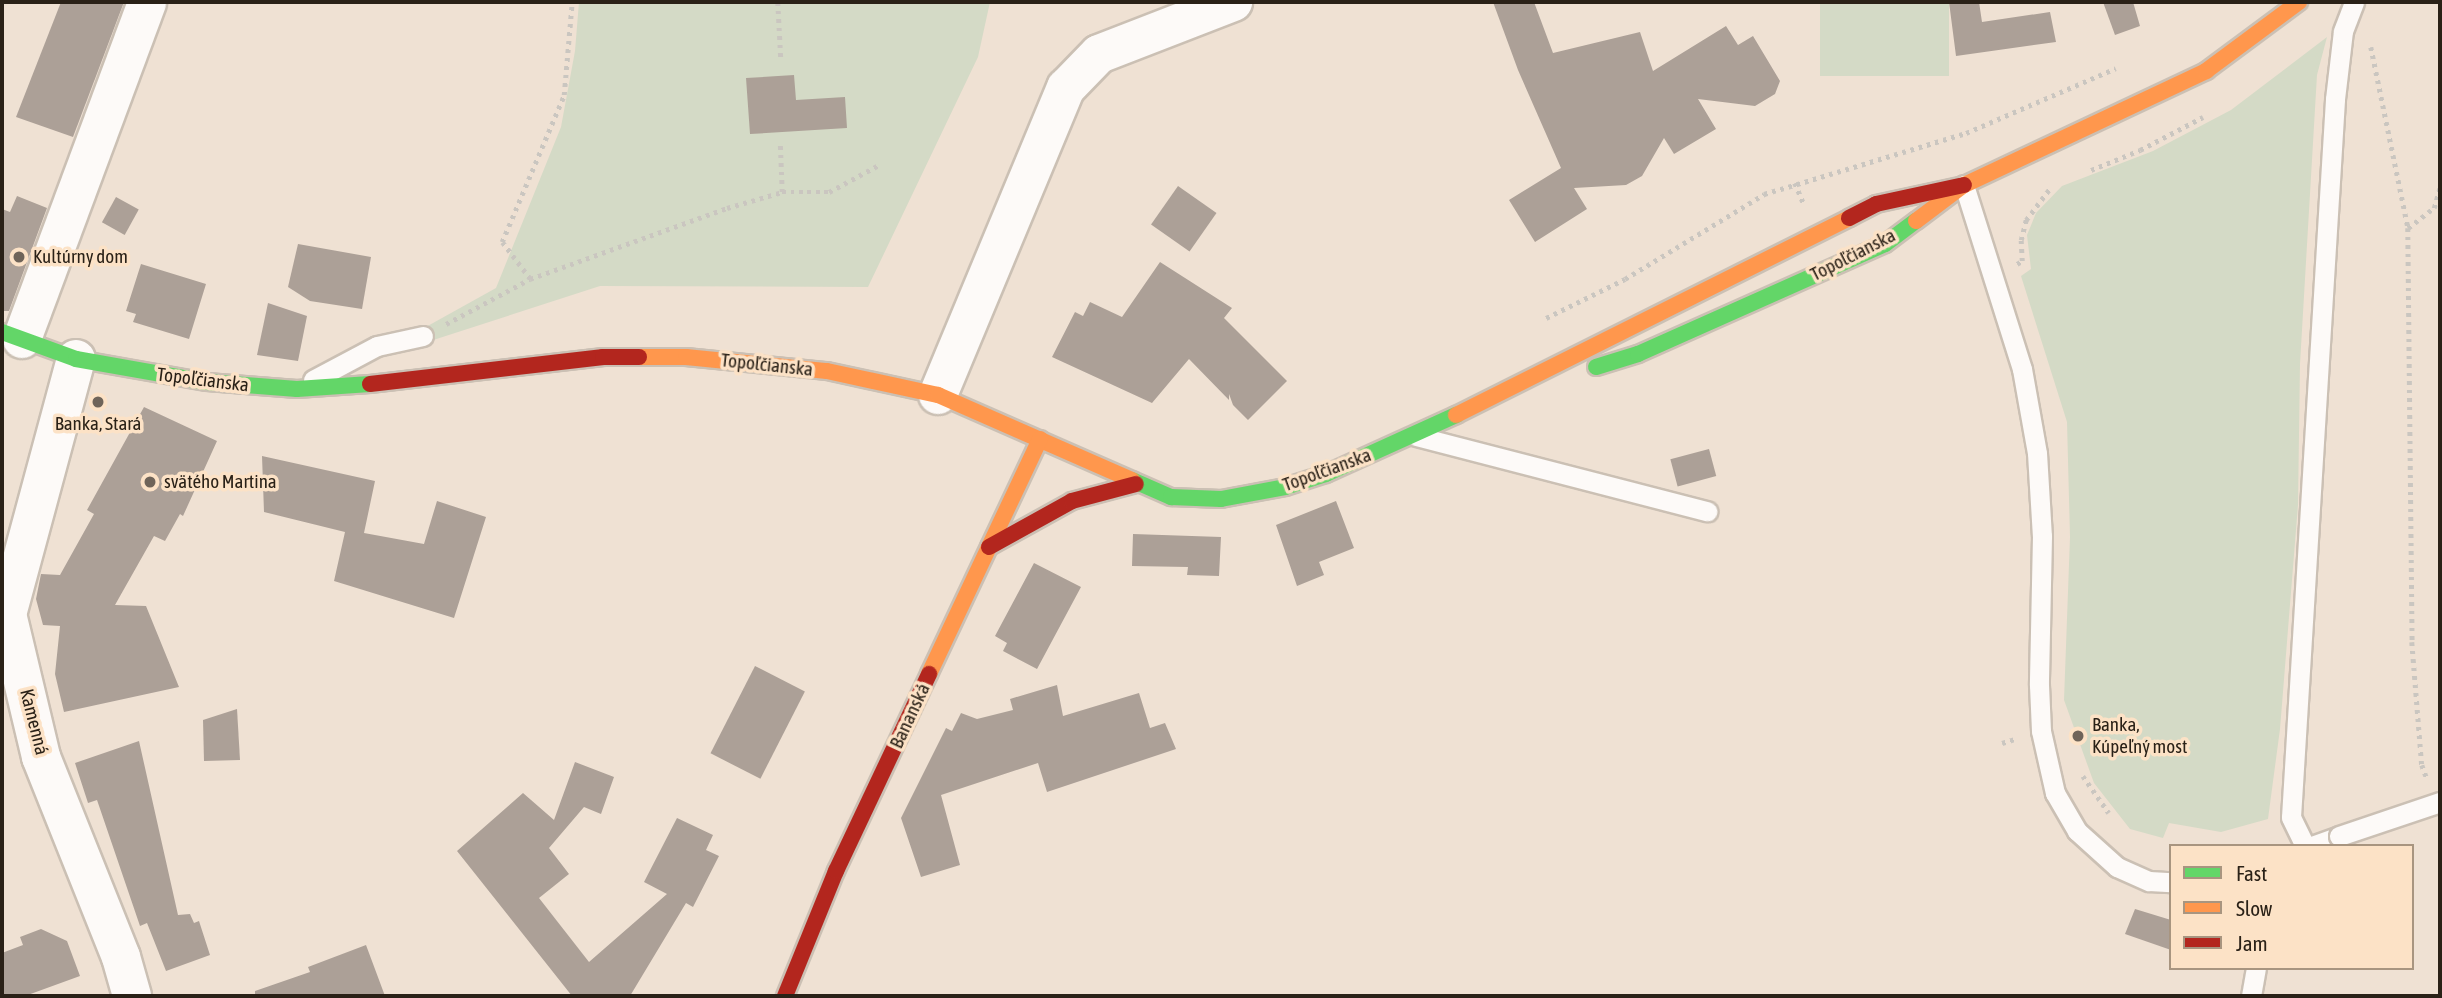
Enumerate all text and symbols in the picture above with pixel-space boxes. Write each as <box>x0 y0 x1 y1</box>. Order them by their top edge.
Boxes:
street label: Topoľčianska <box>1807 224 1899 286</box>
place label: Kultúrny dom <box>33 246 128 268</box>
marker: Kultúrny dom <box>11 249 27 265</box>
street label: Topoľčianska <box>720 349 814 381</box>
street label: Topoľčianska <box>156 363 250 397</box>
marker: Banka, Stará <box>90 394 106 410</box>
place label: Banka, Stará <box>55 413 141 435</box>
street label: Topoľčianska <box>1280 443 1374 497</box>
place label: svätého Martina <box>164 471 277 493</box>
marker: svätého Martina <box>142 474 158 490</box>
street label: Bananská <box>885 680 935 752</box>
street label: Kamenná <box>15 687 53 757</box>
place label: Banka, Kúpeľný most <box>2092 714 2187 758</box>
marker: Banka, Kúpeľný most <box>2070 728 2086 744</box>
legend <box>2169 844 2414 970</box>
text: Fast <box>2236 861 2267 885</box>
text: Slow <box>2236 896 2272 920</box>
text: Jam <box>2236 931 2268 955</box>

